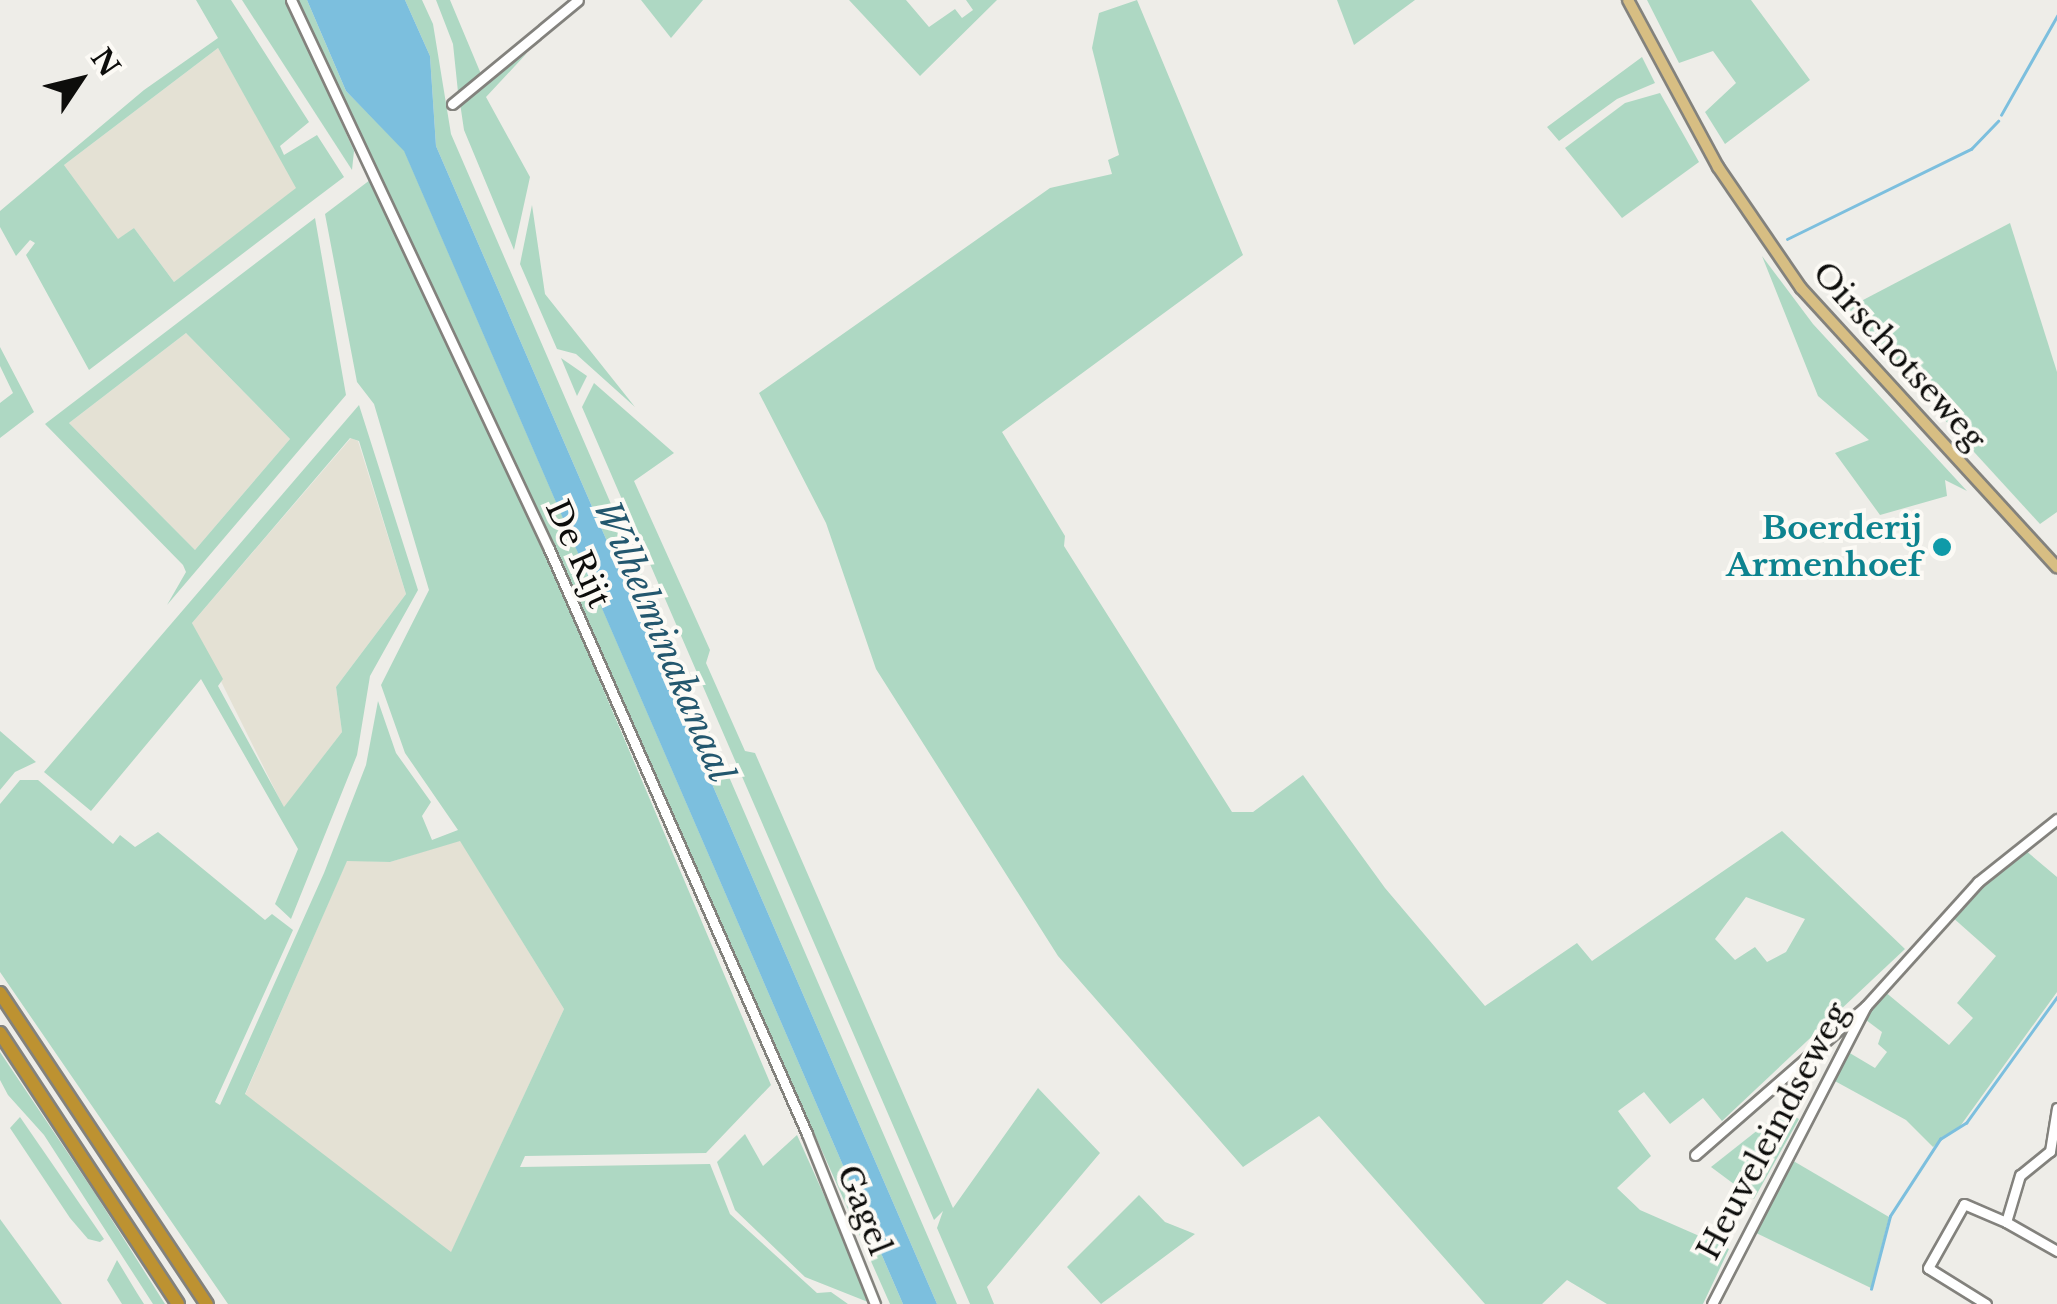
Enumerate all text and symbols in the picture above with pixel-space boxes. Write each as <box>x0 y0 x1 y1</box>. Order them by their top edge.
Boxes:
north arrow <box>30 30 130 130</box>
text: N <box>83 42 127 83</box>
street label: Oirschotseweg <box>1804 254 1994 458</box>
street label: De Rijt <box>537 494 619 614</box>
water label: Wilhelminakanaal <box>586 494 742 788</box>
place label: Boerderij Armenhoef <box>1726 510 1922 585</box>
marker: Boerderij Armenhoef <box>1931 536 1953 558</box>
street label: Heuveleindseweg <box>1689 996 1857 1266</box>
street label: Gagel <box>829 1160 899 1260</box>

